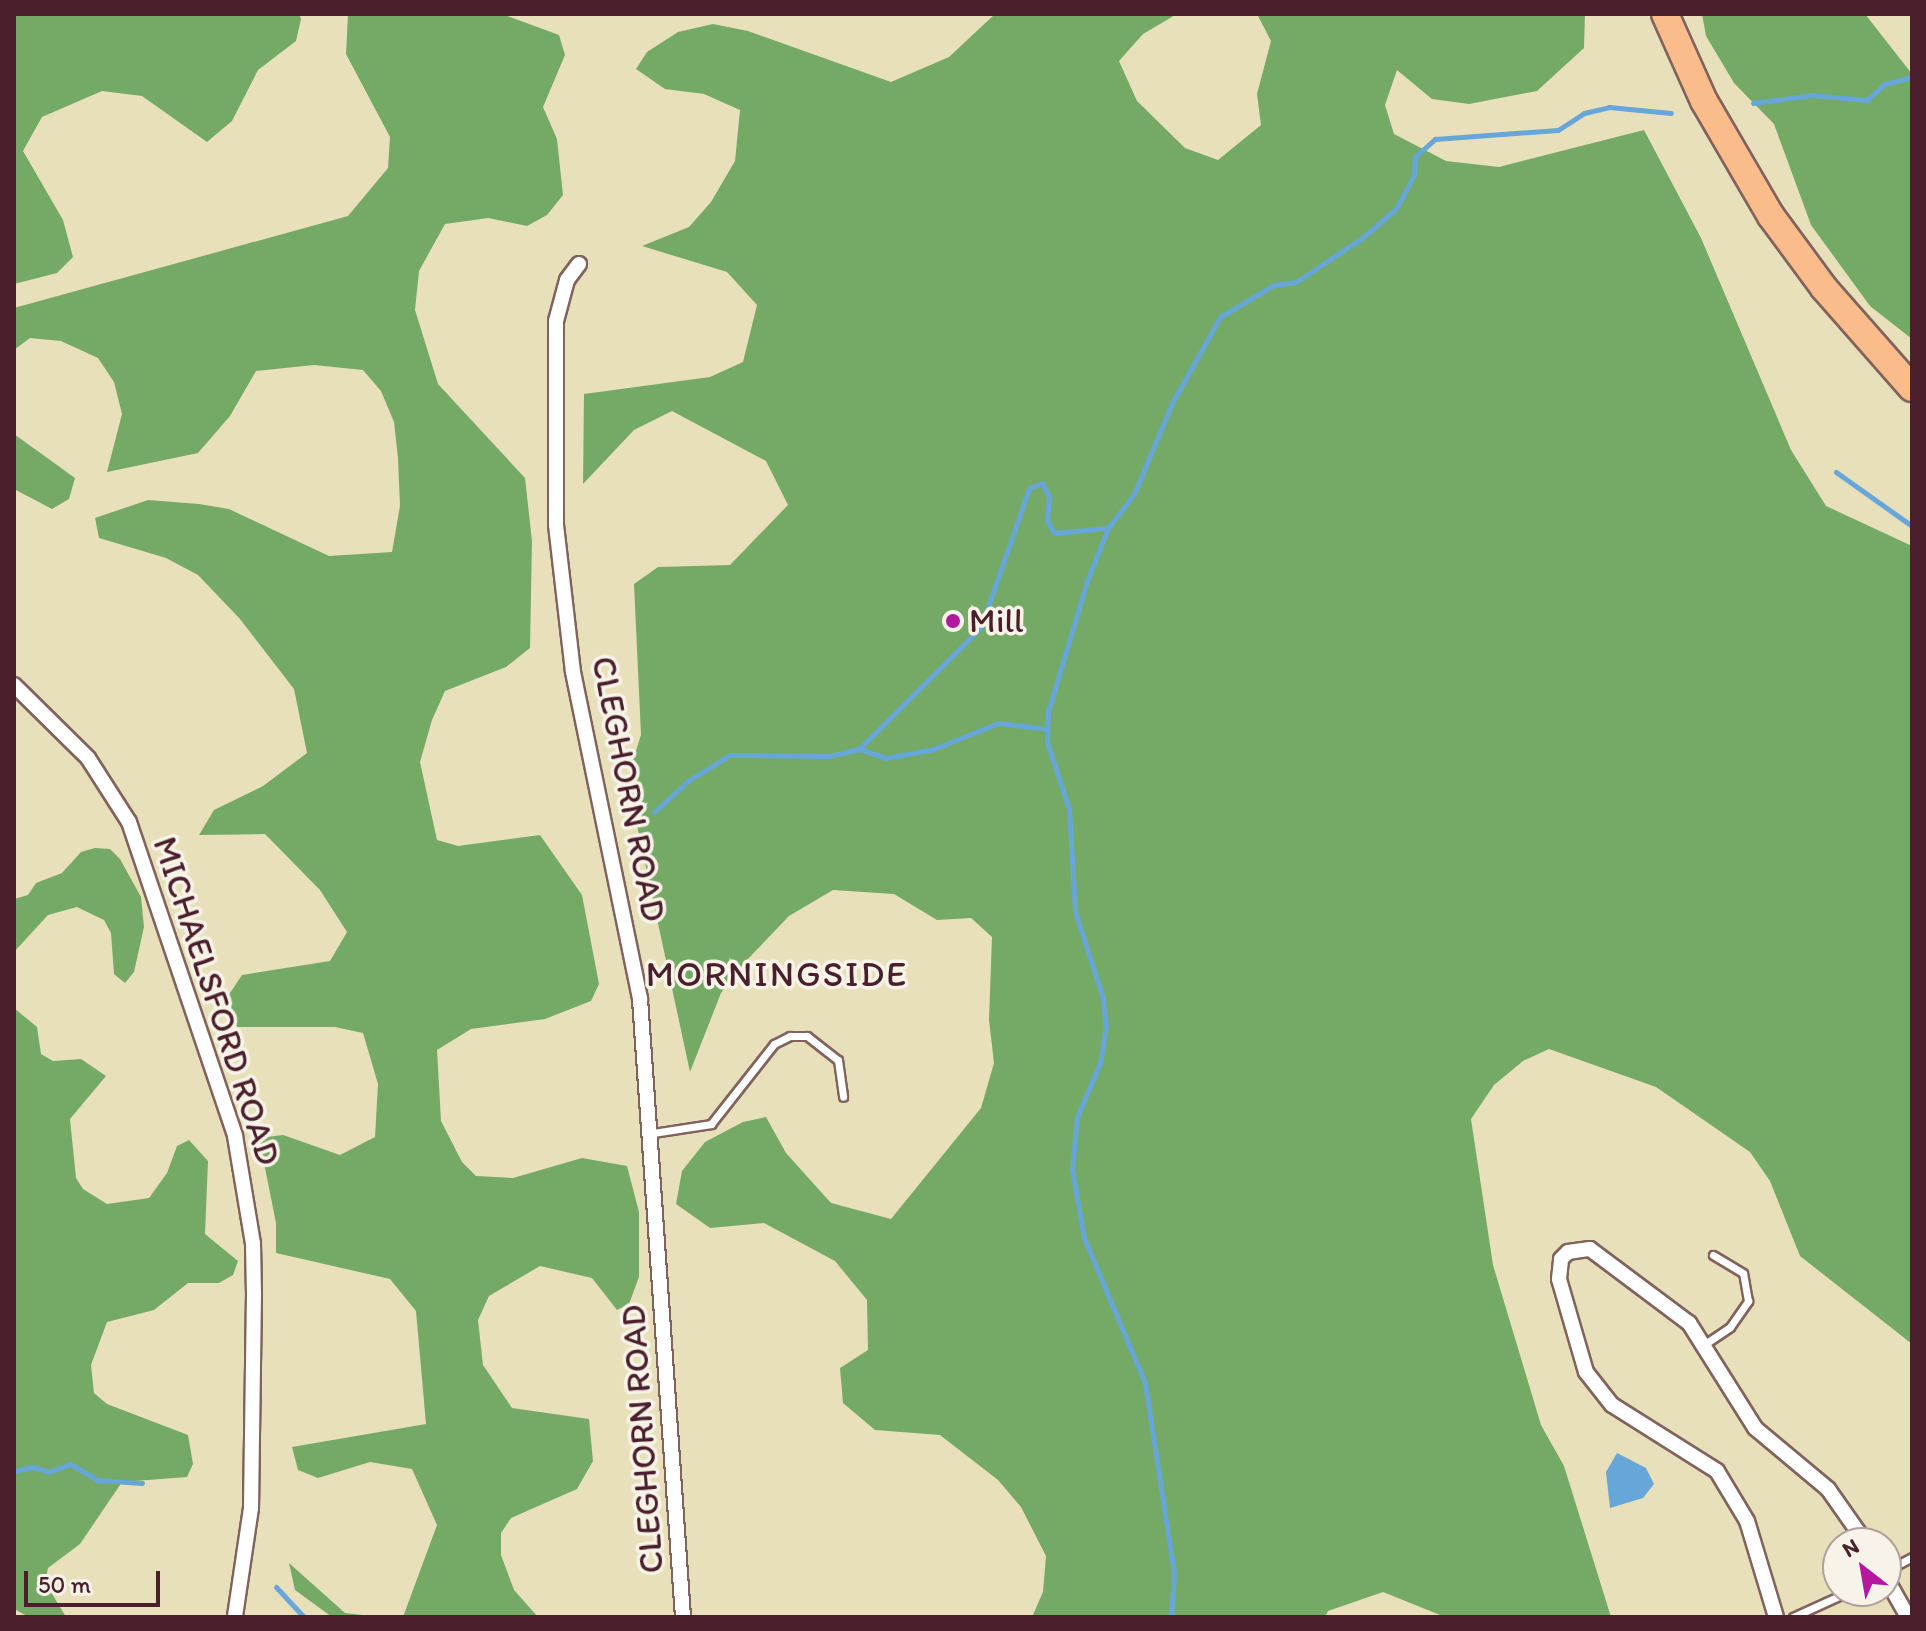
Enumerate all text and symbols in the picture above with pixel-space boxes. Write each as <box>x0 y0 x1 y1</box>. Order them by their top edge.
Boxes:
place label: Mill <box>969 601 1024 641</box>
marker: Mill <box>944 612 962 630</box>
street label: CLEGHORN ROAD <box>583 653 675 925</box>
street label: MICHAELSFORD ROAD <box>145 832 289 1170</box>
district label: MORNINGSIDE <box>648 952 906 996</box>
street label: CLEGHORN ROAD <box>612 1303 672 1575</box>
north arrow <box>1822 1527 1902 1607</box>
text: N <box>1837 1532 1864 1563</box>
scale bar <box>28 1555 164 1605</box>
text: 50 m <box>38 1570 91 1599</box>

